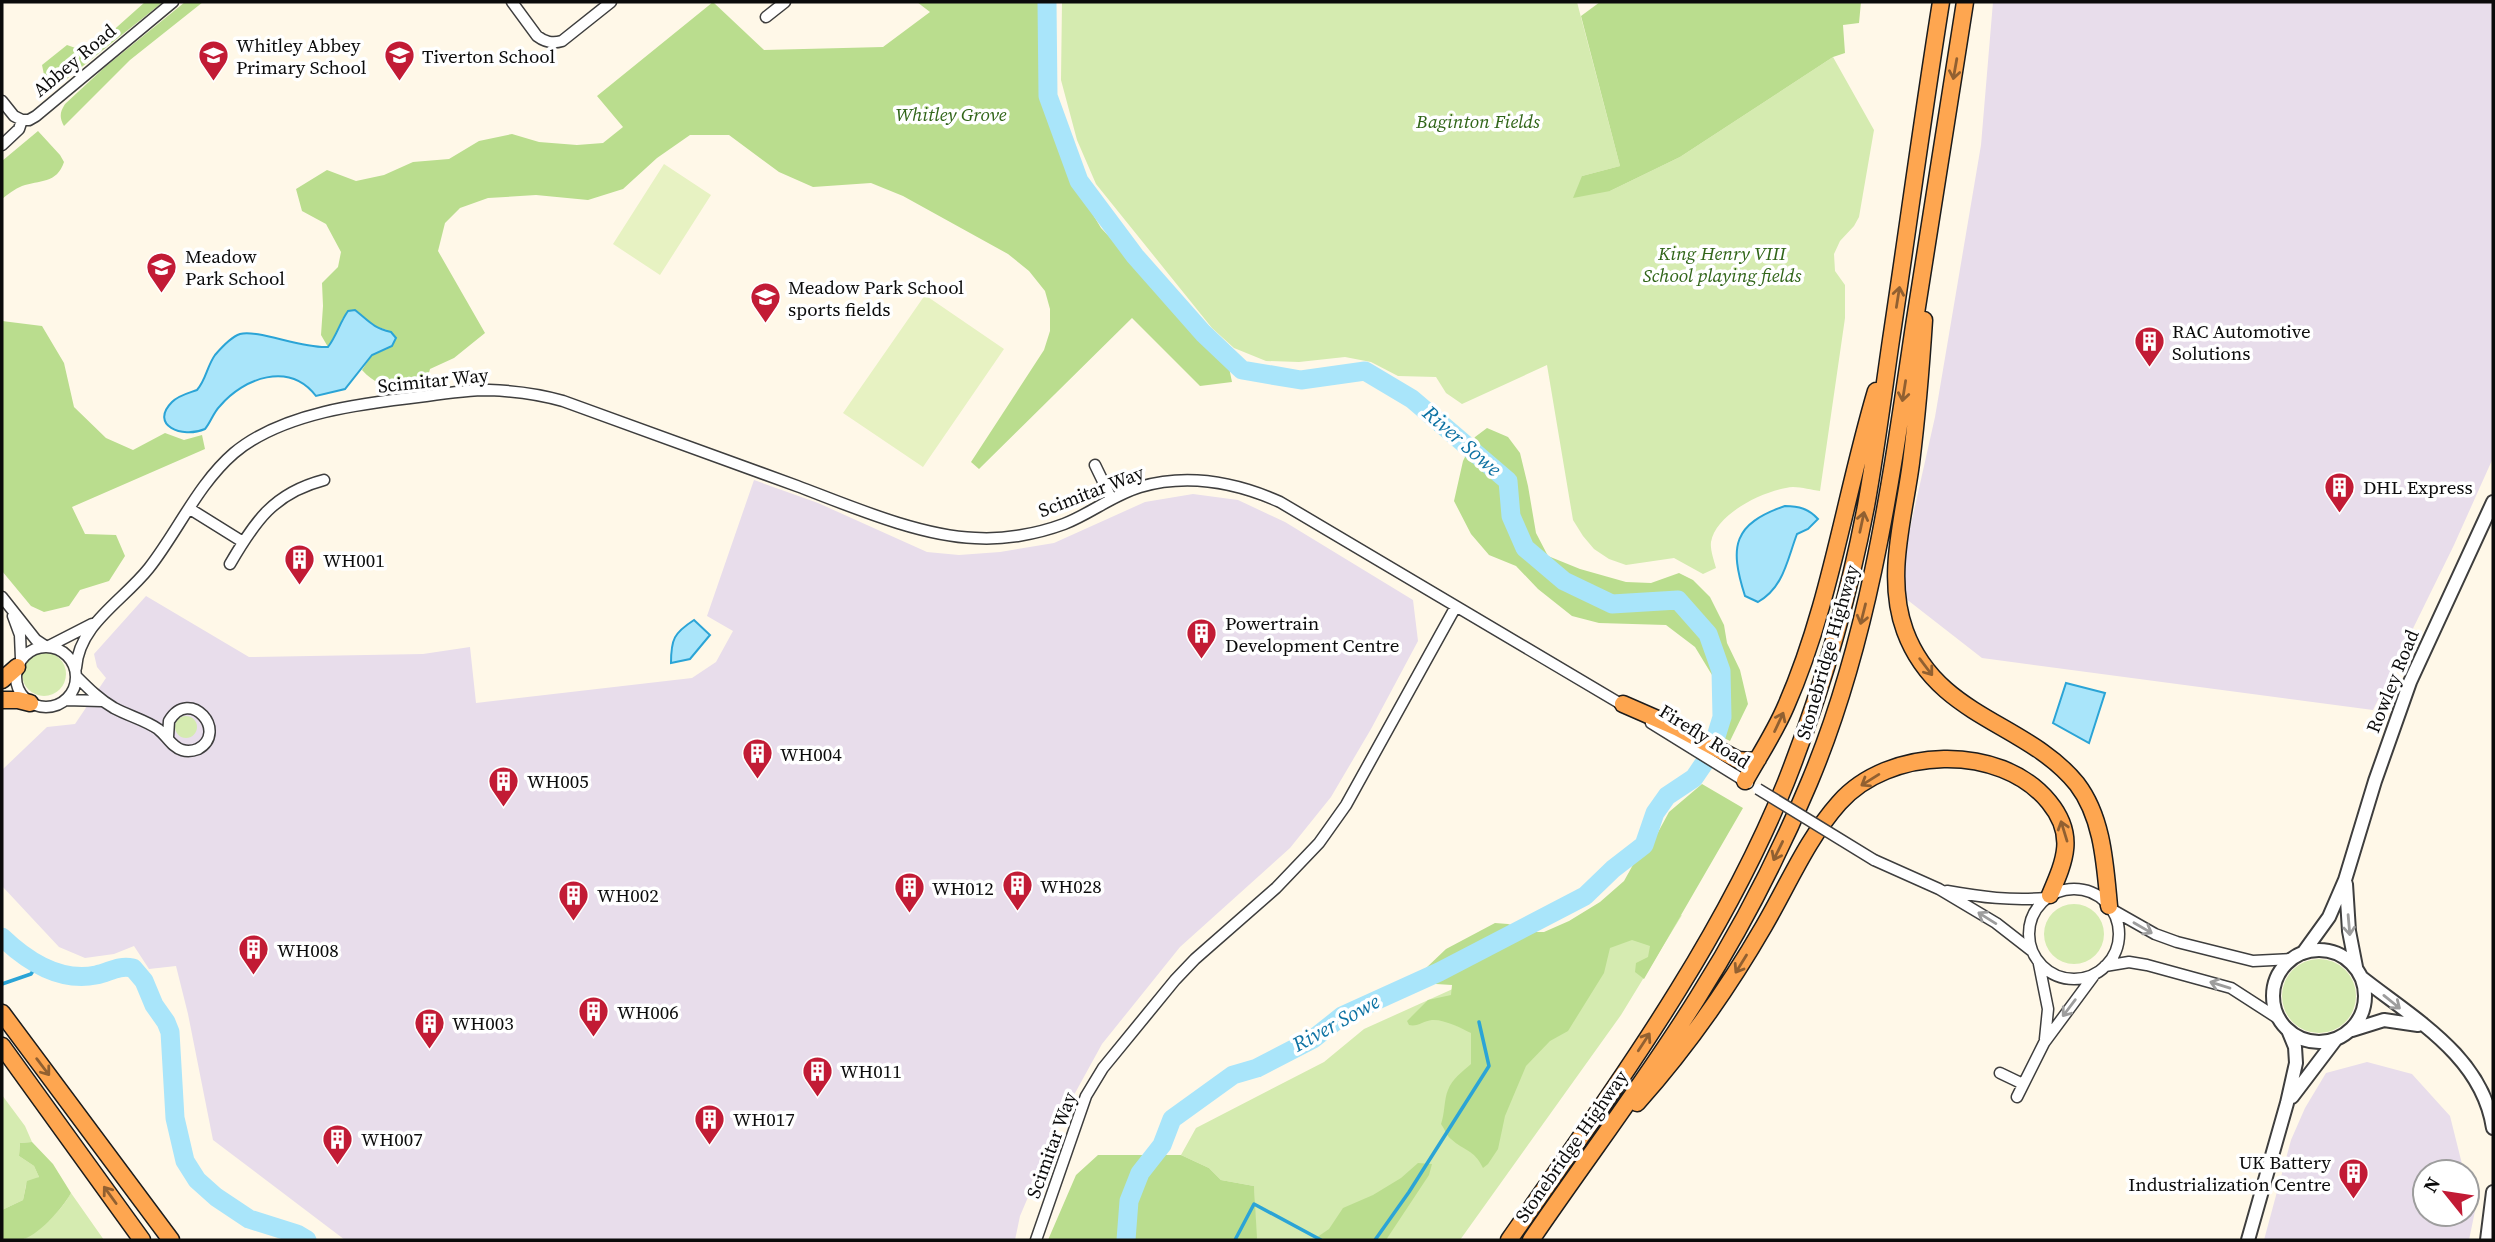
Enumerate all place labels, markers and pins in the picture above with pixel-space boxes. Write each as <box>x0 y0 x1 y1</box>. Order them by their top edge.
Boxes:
place label: Whitley Abbey Primary School <box>236 32 367 80</box>
school or university icon: Whitley Abbey Primary School <box>196 39 230 83</box>
school or university icon: Tiverton School <box>382 39 416 83</box>
place label: Tiverton School <box>422 43 556 69</box>
place label: Meadow Park School <box>185 243 285 291</box>
school or university icon: Meadow Park School <box>145 250 179 294</box>
place label: Meadow Park School sports fields <box>788 274 964 322</box>
school or university icon: Meadow Park School sports fields <box>748 281 782 325</box>
place label: RAC Automotive Solutions <box>2172 318 2311 366</box>
building icon: RAC Automotive Solutions <box>2132 325 2166 369</box>
building icon: DHL Express <box>2323 470 2357 514</box>
place label: DHL Express <box>2363 474 2473 500</box>
building icon: WH001 <box>283 543 317 587</box>
place label: WH001 <box>323 547 385 573</box>
place label: Powertrain Development Centre <box>1225 610 1399 658</box>
building icon: Powertrain Development Centre <box>1185 617 1219 661</box>
building icon: WH004 <box>740 737 774 781</box>
place label: WH004 <box>780 741 842 767</box>
building icon: WH005 <box>487 764 521 808</box>
place label: WH005 <box>527 768 589 794</box>
building icon: WH028 <box>1000 869 1034 913</box>
building icon: WH012 <box>892 871 926 915</box>
place label: WH028 <box>1040 873 1102 899</box>
place label: WH012 <box>932 875 994 901</box>
building icon: WH002 <box>557 878 591 922</box>
place label: WH002 <box>597 882 659 908</box>
building icon: WH008 <box>237 933 271 977</box>
place label: WH008 <box>277 937 339 963</box>
building icon: WH006 <box>577 995 611 1039</box>
place label: WH006 <box>617 999 679 1025</box>
building icon: WH003 <box>412 1006 446 1050</box>
place label: WH003 <box>452 1010 514 1036</box>
building icon: WH011 <box>800 1054 834 1098</box>
place label: WH011 <box>840 1058 902 1084</box>
building icon: WH017 <box>693 1102 727 1146</box>
place label: WH017 <box>733 1106 795 1132</box>
building icon: WH007 <box>321 1122 355 1166</box>
place label: WH007 <box>361 1126 423 1152</box>
place label: UK Battery Industrialization Centre <box>2128 1149 2331 1197</box>
building icon: UK Battery Industrialization Centre <box>2337 1156 2371 1200</box>

